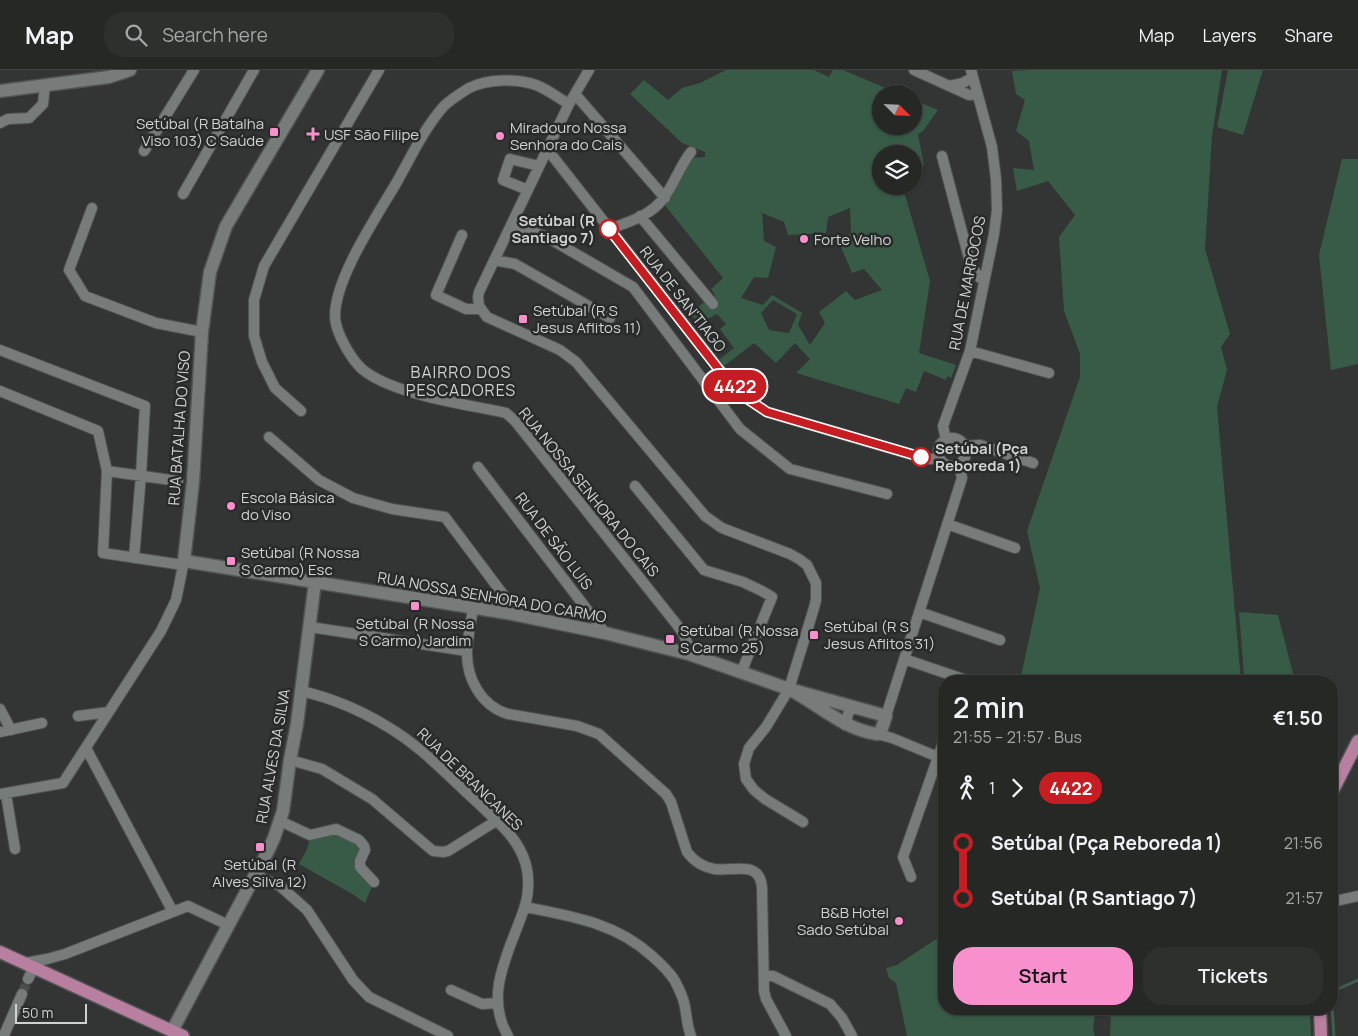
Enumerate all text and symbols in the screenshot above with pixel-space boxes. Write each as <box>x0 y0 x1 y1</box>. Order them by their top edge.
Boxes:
search box <box>104 12 454 57</box>
text: Map <box>25 18 74 51</box>
icon: search <box>122 21 150 49</box>
text: Search here <box>162 22 268 48</box>
text: Map <box>1139 23 1174 47</box>
text: Layers <box>1202 23 1256 47</box>
text: Share <box>1284 23 1333 47</box>
north arrow <box>872 85 922 135</box>
map controls <box>872 85 922 195</box>
place label: Setúbal (R Batalha Viso 103) C Saúde <box>136 113 264 151</box>
place label: Miradouro Nossa Senhora do Cais <box>510 117 627 155</box>
place label: USF São Filipe <box>324 124 419 145</box>
marker: Setúbal (R Batalha Viso 103) C Saúde <box>268 126 280 138</box>
marker: USF São Filipe <box>306 127 320 141</box>
marker: Miradouro Nossa Senhora do Cais <box>494 130 506 142</box>
button: layers <box>872 145 922 195</box>
place label: Setúbal (R Santiago 7) <box>511 210 595 248</box>
street label: RUA DE MARROCOS <box>944 214 990 352</box>
marker: Setúbal (R Santiago 7) <box>599 219 619 239</box>
place label: Forte Velho <box>814 229 891 250</box>
marker: Forte Velho <box>798 233 810 245</box>
street label: RUA DE SAN'TIAGO <box>635 242 731 356</box>
place label: Setúbal (R S Jesus Aflitos 11) <box>533 300 642 338</box>
marker: Setúbal (R S Jesus Aflitos 11) <box>517 313 529 325</box>
street label: RUA BATALHA DO VISO <box>163 350 195 506</box>
district label: BAIRRO DOS PESCADORES <box>406 361 516 401</box>
line badge: 4422 <box>700 370 770 402</box>
text: 4422 <box>713 374 757 398</box>
street label: RUA NOSSA SENHORA DO CAIS <box>514 403 664 581</box>
place label: Setúbal (Pça Reboreda 1) <box>935 438 1028 476</box>
marker: Setúbal (Pça Reboreda 1) <box>911 447 931 467</box>
place label: Escola Básica do Viso <box>241 487 335 525</box>
street label: RUA DE SÃO LUIS <box>510 488 598 594</box>
marker: Escola Básica do Viso <box>225 500 237 512</box>
place label: Setúbal (R Nossa S Carmo) Esc <box>241 542 360 580</box>
marker: Setúbal (R Nossa S Carmo) Esc <box>225 555 237 567</box>
street label: RUA NOSSA SENHORA DO CARMO <box>376 566 608 628</box>
marker: Setúbal (R Nossa S Carmo) Jardim <box>409 600 421 612</box>
place label: Setúbal (R Nossa S Carmo) Jardim <box>356 613 474 651</box>
place label: Setúbal (R S Jesus Aflitos 31) <box>824 616 935 654</box>
place label: Setúbal (R Nossa S Carmo 25) <box>680 620 799 658</box>
marker: Setúbal (R S Jesus Aflitos 31) <box>808 629 820 641</box>
marker: Setúbal (R Nossa S Carmo 25) <box>664 633 676 645</box>
street label: RUA ALVES DA SILVA <box>251 687 295 825</box>
text: 2 min <box>953 688 1024 726</box>
text: €1.50 <box>1273 705 1323 731</box>
street label: RUA DE BRANCANES <box>412 723 528 835</box>
text: 21:55 – 21:57 · Bus <box>953 726 1082 748</box>
icon: walk <box>953 774 981 802</box>
icon: forward <box>1003 774 1031 802</box>
text: 4422 <box>1049 776 1092 800</box>
text: 1 <box>989 777 995 799</box>
text: Setúbal (Pça Reboreda 1) <box>991 830 1223 856</box>
text: 21:56 <box>1284 832 1323 854</box>
marker: Setúbal (R Alves Silva 12) <box>254 841 266 853</box>
place label: Setúbal (R Alves Silva 12) <box>212 854 308 892</box>
text: Setúbal (R Santiago 7) <box>991 885 1198 911</box>
text: 21:57 <box>1286 887 1323 909</box>
place label: B&B Hotel Sado Setúbal <box>797 902 889 940</box>
marker: B&B Hotel Sado Setúbal <box>893 915 905 927</box>
button: Start <box>953 947 1133 1005</box>
button: Tickets <box>1143 947 1323 1005</box>
scale bar <box>15 1001 88 1024</box>
text: 50 m <box>22 1003 53 1022</box>

